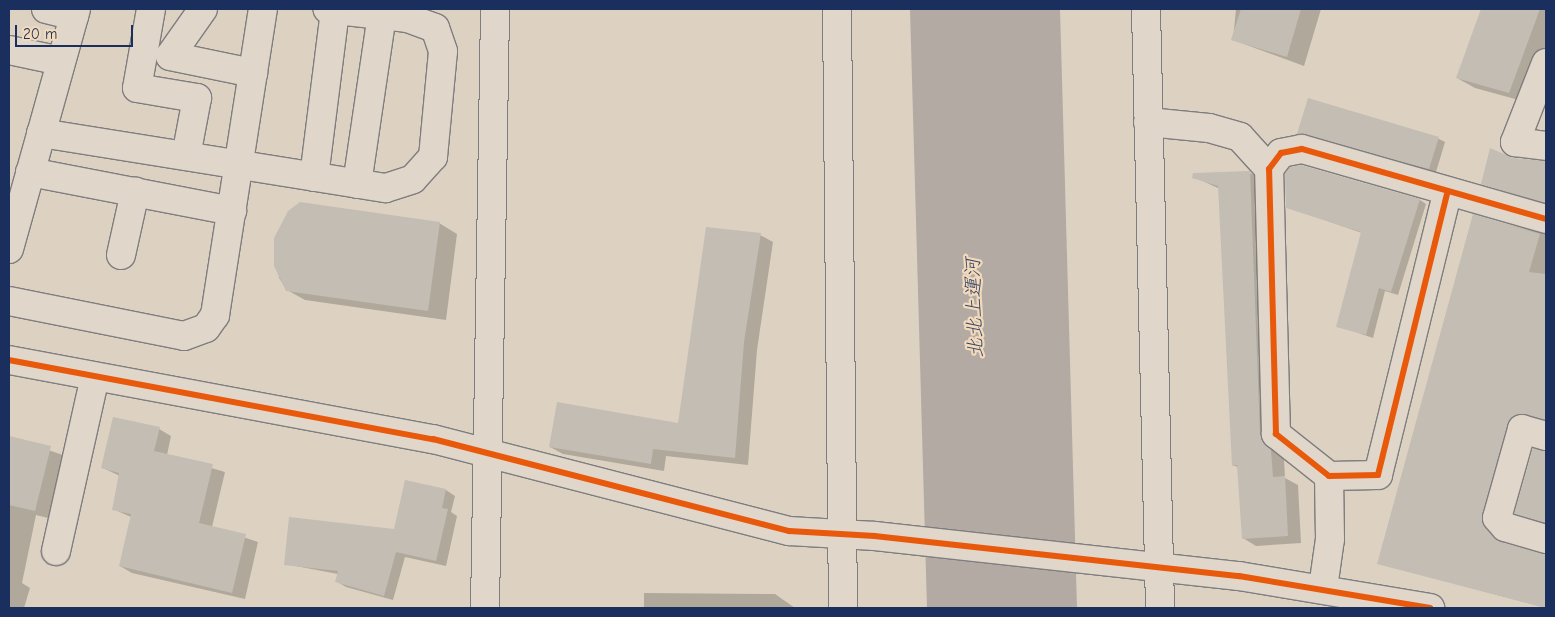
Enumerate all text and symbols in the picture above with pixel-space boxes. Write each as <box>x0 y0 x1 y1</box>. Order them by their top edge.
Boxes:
scale bar <box>18 15 135 47</box>
text: 20 m <box>23 25 57 43</box>
water label: 北北上運河 <box>960 258 988 358</box>

